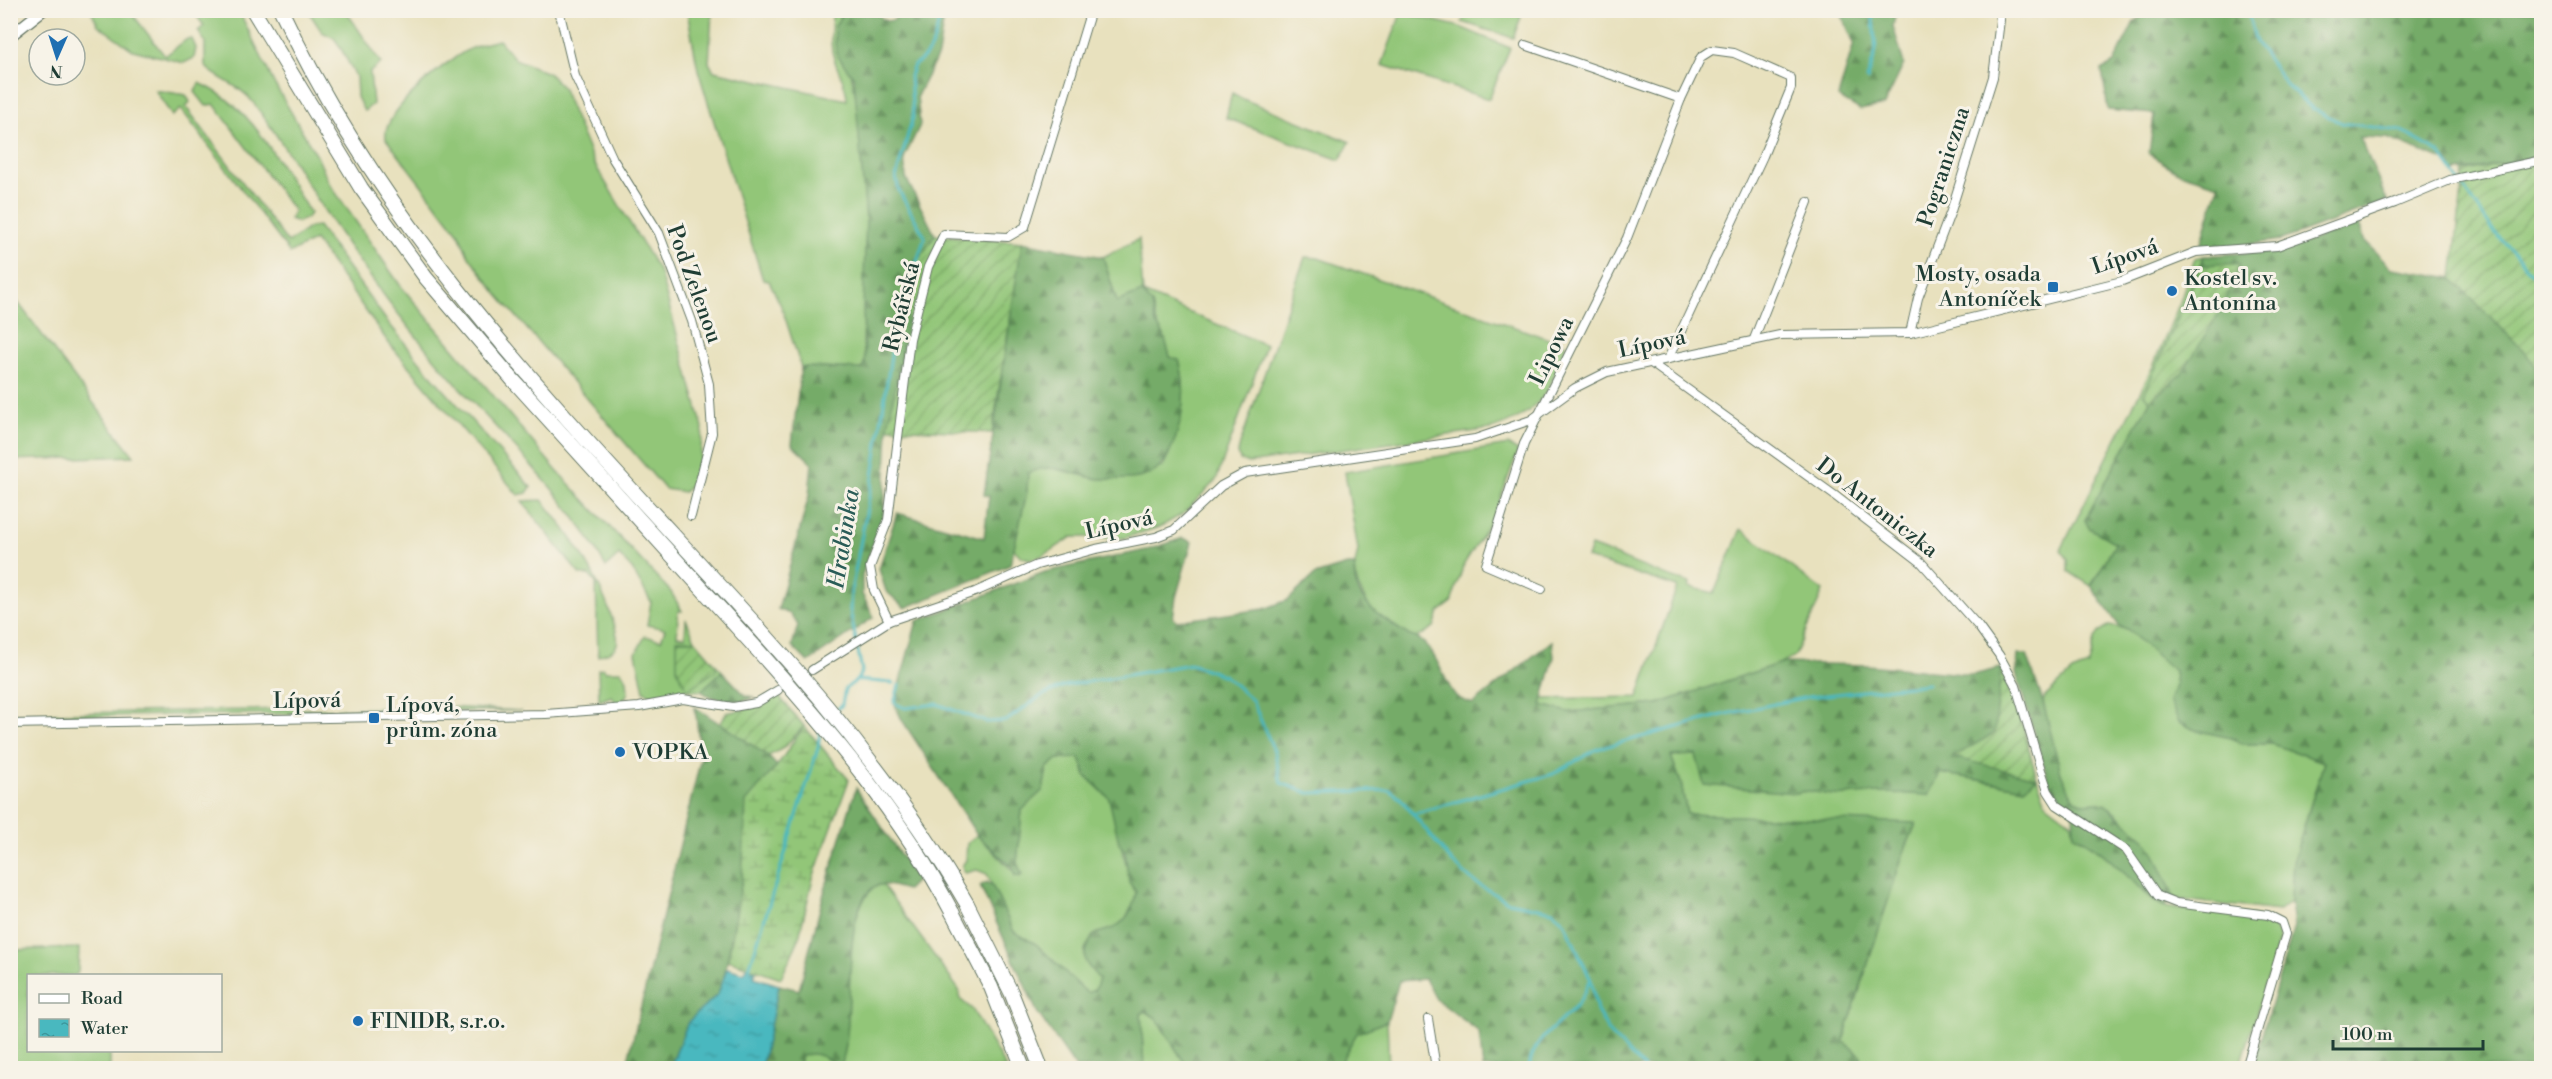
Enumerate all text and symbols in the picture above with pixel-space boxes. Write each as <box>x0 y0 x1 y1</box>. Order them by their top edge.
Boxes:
north arrow <box>27 27 87 87</box>
text: N <box>49 61 63 81</box>
street label: Pograniczna <box>1912 103 1976 230</box>
street label: Pod Zelenou <box>660 221 728 347</box>
street label: Lípová <box>2088 233 2163 281</box>
street label: Rybářská <box>878 258 926 355</box>
place label: Mosty, osada Antoníček <box>1915 261 2043 313</box>
place label: Kostel sv. Antonína <box>2183 265 2278 317</box>
marker: Mosty, osada Antoníček <box>2046 280 2060 294</box>
marker: Kostel sv. Antonína <box>2165 284 2179 298</box>
street label: Lipowa <box>1524 312 1581 390</box>
street label: Lípová <box>1616 323 1689 364</box>
street label: Do Antoniczka <box>1811 452 1944 565</box>
water label: Hrabinka <box>821 486 867 592</box>
street label: Lípová <box>1083 504 1156 546</box>
street label: Lípová <box>273 687 342 715</box>
place label: Lípová, prům. zóna <box>386 692 498 744</box>
marker: Lípová, prům. zóna <box>367 711 381 725</box>
place label: VOPKA <box>631 739 710 766</box>
marker: VOPKA <box>613 745 627 759</box>
legend <box>27 974 222 1052</box>
text: Road <box>81 987 124 1010</box>
place label: FINIDR, s.r.o. <box>370 1008 505 1035</box>
scale bar <box>2333 1013 2483 1051</box>
marker: FINIDR, s.r.o. <box>351 1014 365 1028</box>
text: Water <box>80 1017 129 1040</box>
text: 100 m <box>2342 1023 2393 1046</box>

